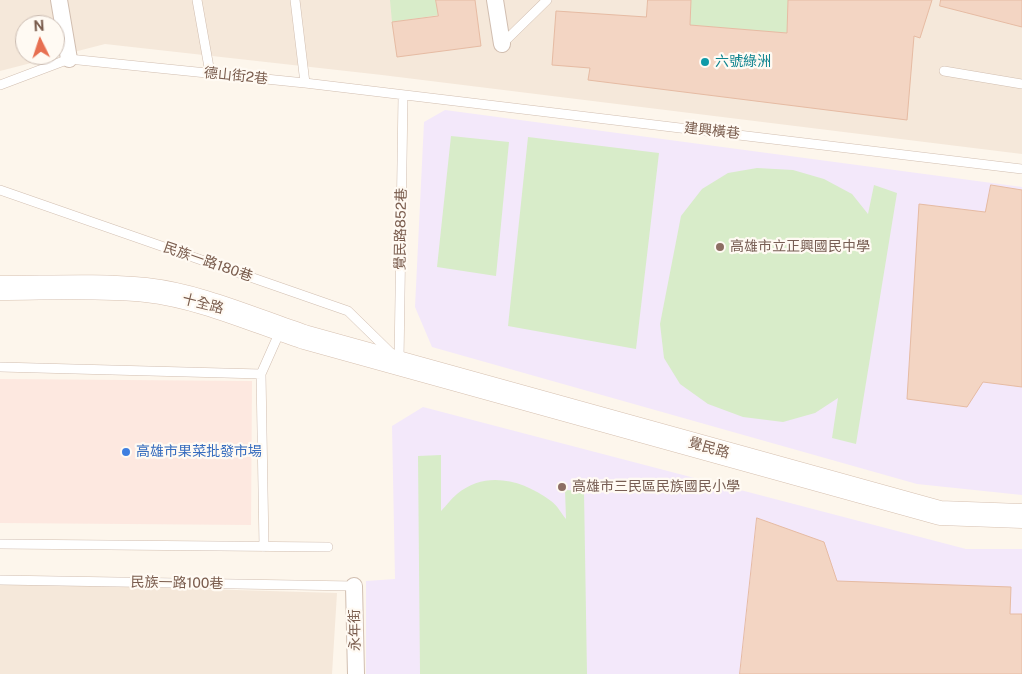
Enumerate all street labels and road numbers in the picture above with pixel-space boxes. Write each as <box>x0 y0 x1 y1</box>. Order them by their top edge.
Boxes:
street label: 德山街2巷 <box>203 64 269 88</box>
street label: 建興橫巷 <box>683 120 741 142</box>
street label: 覺民路852巷 <box>392 188 410 270</box>
street label: 民族一路180巷 <box>161 239 255 285</box>
street label: 十全路 <box>181 291 225 317</box>
street label: 覺民路 <box>686 434 732 462</box>
street label: 民族一路100巷 <box>130 574 224 592</box>
street label: 永年街 <box>346 609 364 651</box>

